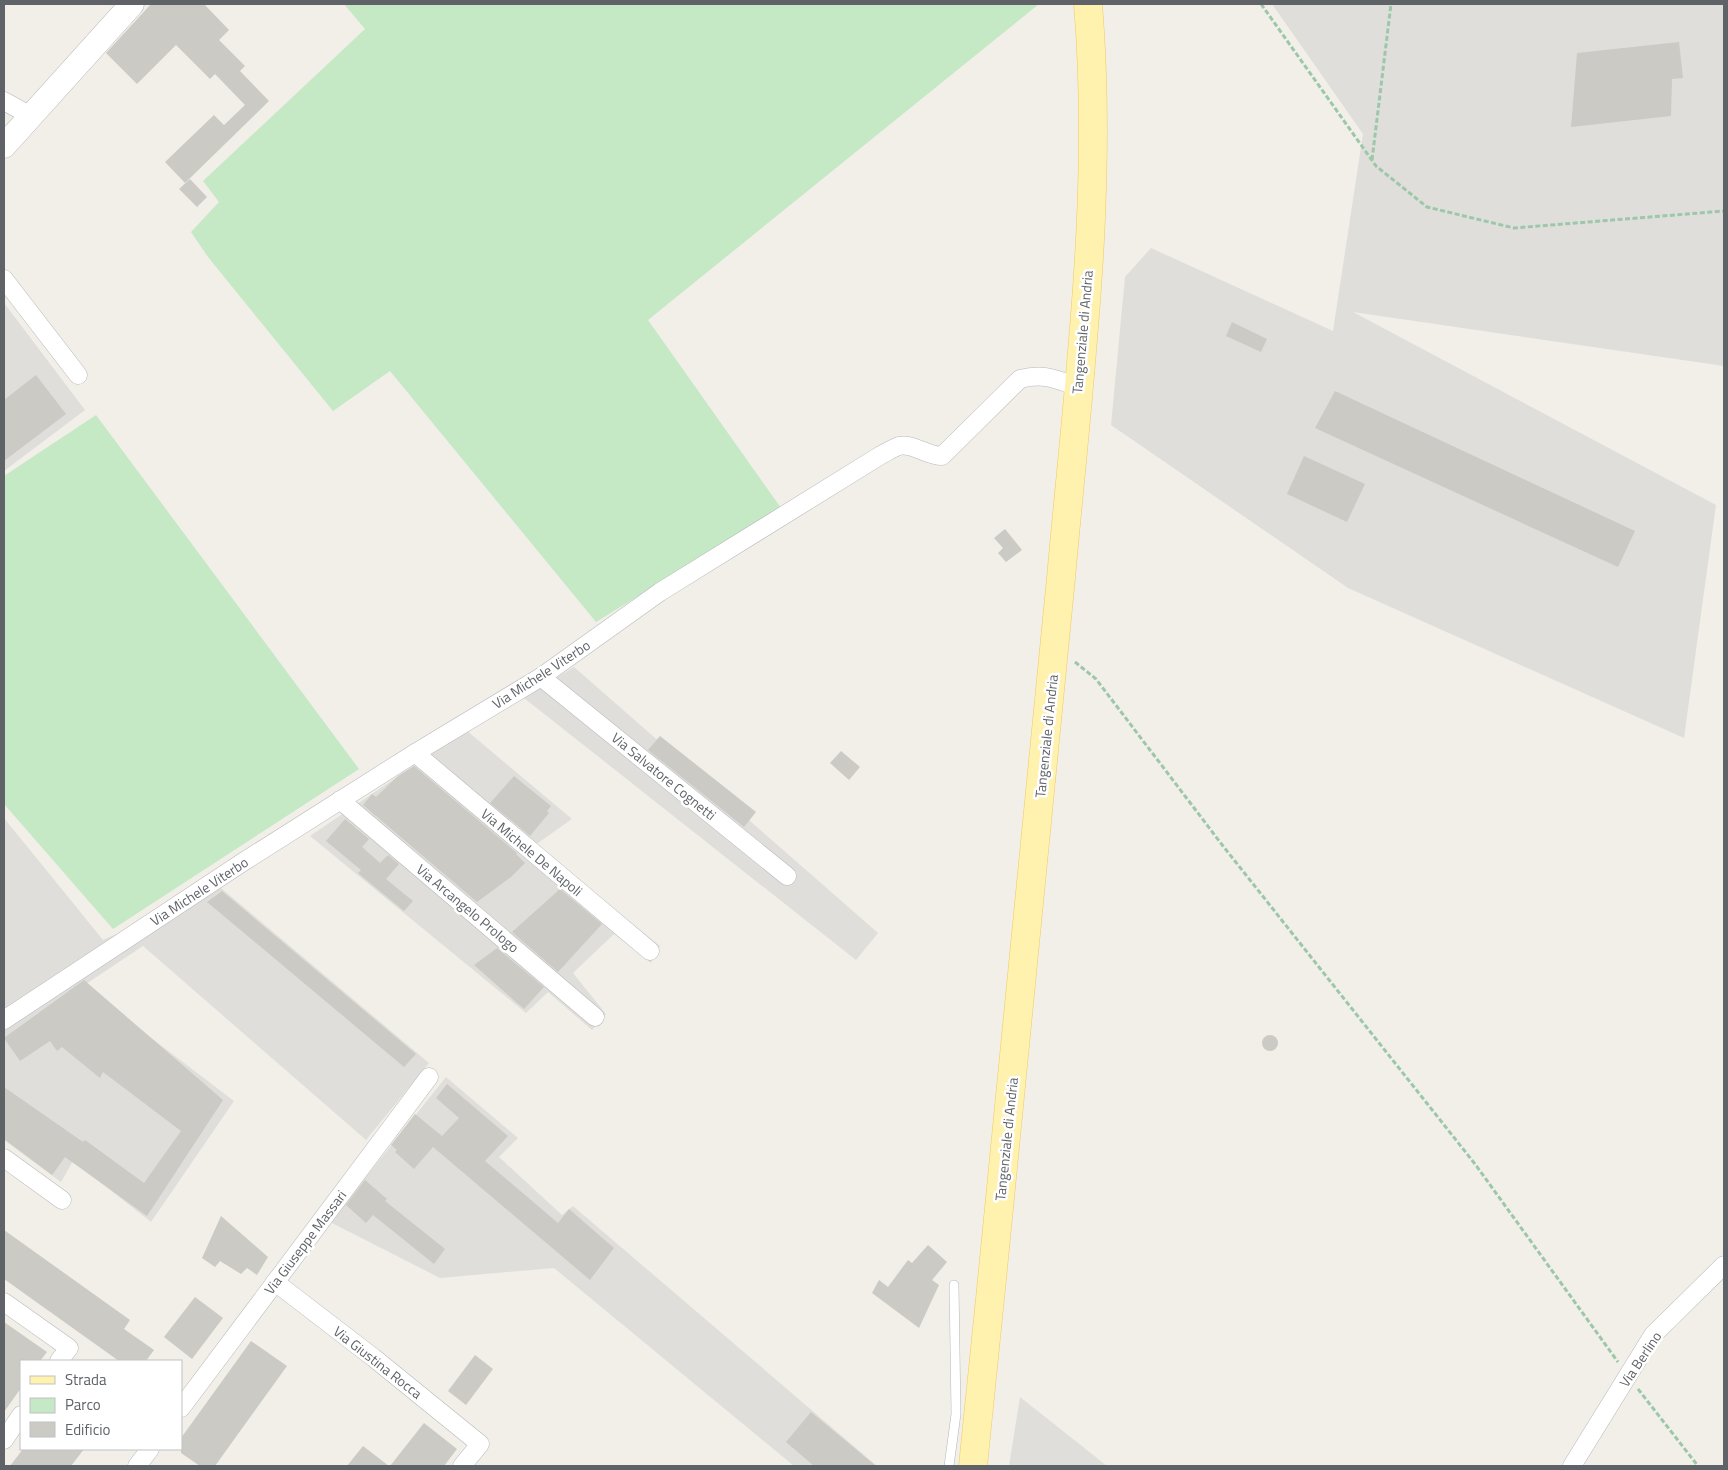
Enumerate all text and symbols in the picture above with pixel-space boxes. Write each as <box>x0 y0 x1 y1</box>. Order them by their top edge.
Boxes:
street label: Tangenziale di Andria <box>1066 269 1098 395</box>
street label: Via Michele Viterbo <box>488 634 594 714</box>
street label: Tangenziale di Andria <box>1029 673 1063 799</box>
street label: Via Salvatore Cognetti <box>607 727 721 825</box>
street label: Via Michele De Napoli <box>477 803 587 901</box>
street label: Via Michele Viterbo <box>146 851 252 931</box>
street label: Via Arcangelo Prologo <box>412 859 524 957</box>
street label: Tangenziale di Andria <box>989 1076 1023 1202</box>
street label: Via Giuseppe Massari <box>259 1186 351 1298</box>
street label: Via Giustina Rocca <box>329 1321 427 1403</box>
street label: Via Berlino <box>1614 1327 1666 1391</box>
legend <box>20 1360 182 1450</box>
text: Strada <box>65 1368 107 1391</box>
text: Parco <box>65 1393 101 1416</box>
text: Edificio <box>65 1418 110 1441</box>

